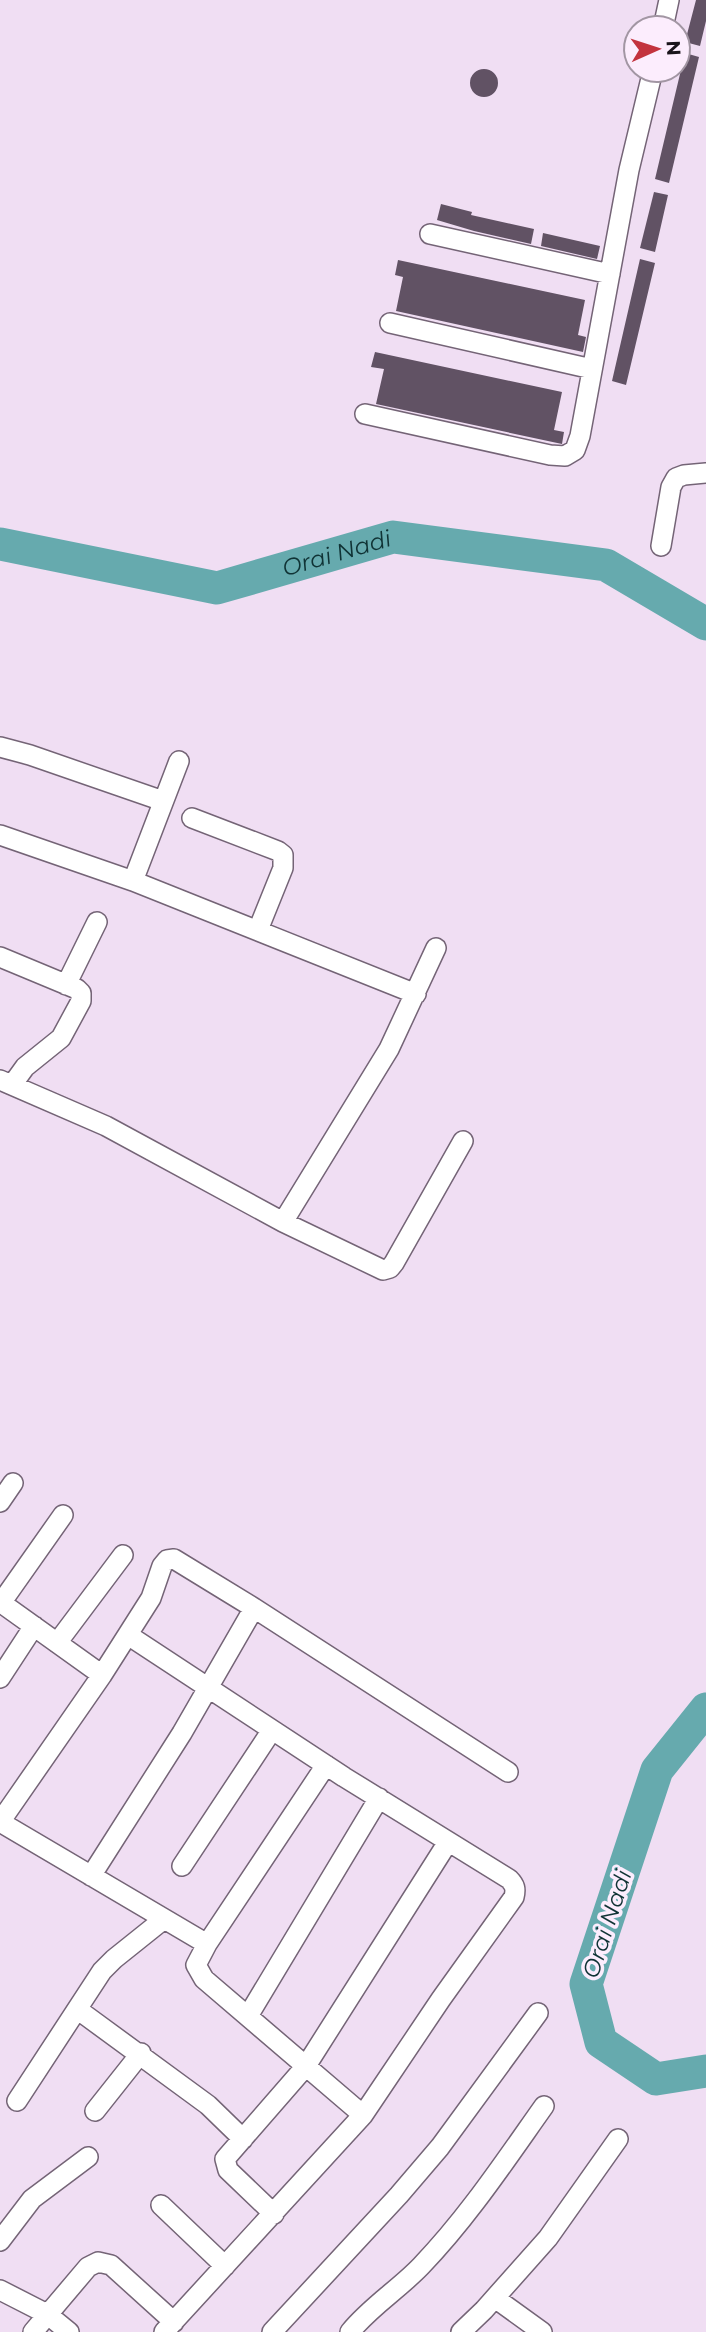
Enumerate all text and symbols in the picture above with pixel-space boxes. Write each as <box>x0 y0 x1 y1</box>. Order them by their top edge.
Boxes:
north arrow <box>622 14 692 84</box>
text: N <box>662 40 685 56</box>
water label: Orai Nadi <box>279 524 395 582</box>
water label: Orai Nadi <box>576 1866 638 1982</box>

